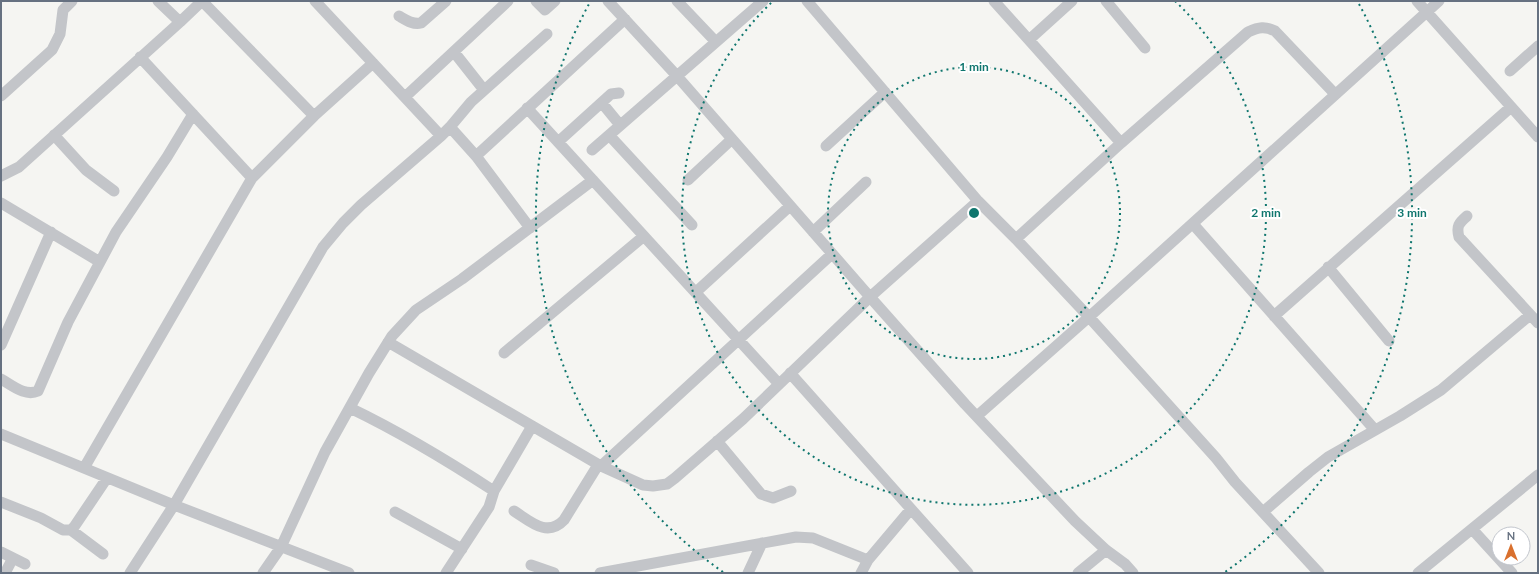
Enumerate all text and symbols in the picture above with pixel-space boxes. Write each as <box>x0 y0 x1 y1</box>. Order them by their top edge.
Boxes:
text: 1 min <box>959 59 989 74</box>
text: 2 min <box>1251 205 1281 220</box>
text: 3 min <box>1397 205 1427 220</box>
centre of rings <box>967 206 981 220</box>
north arrow <box>1491 526 1531 566</box>
text: N <box>1507 529 1515 542</box>

